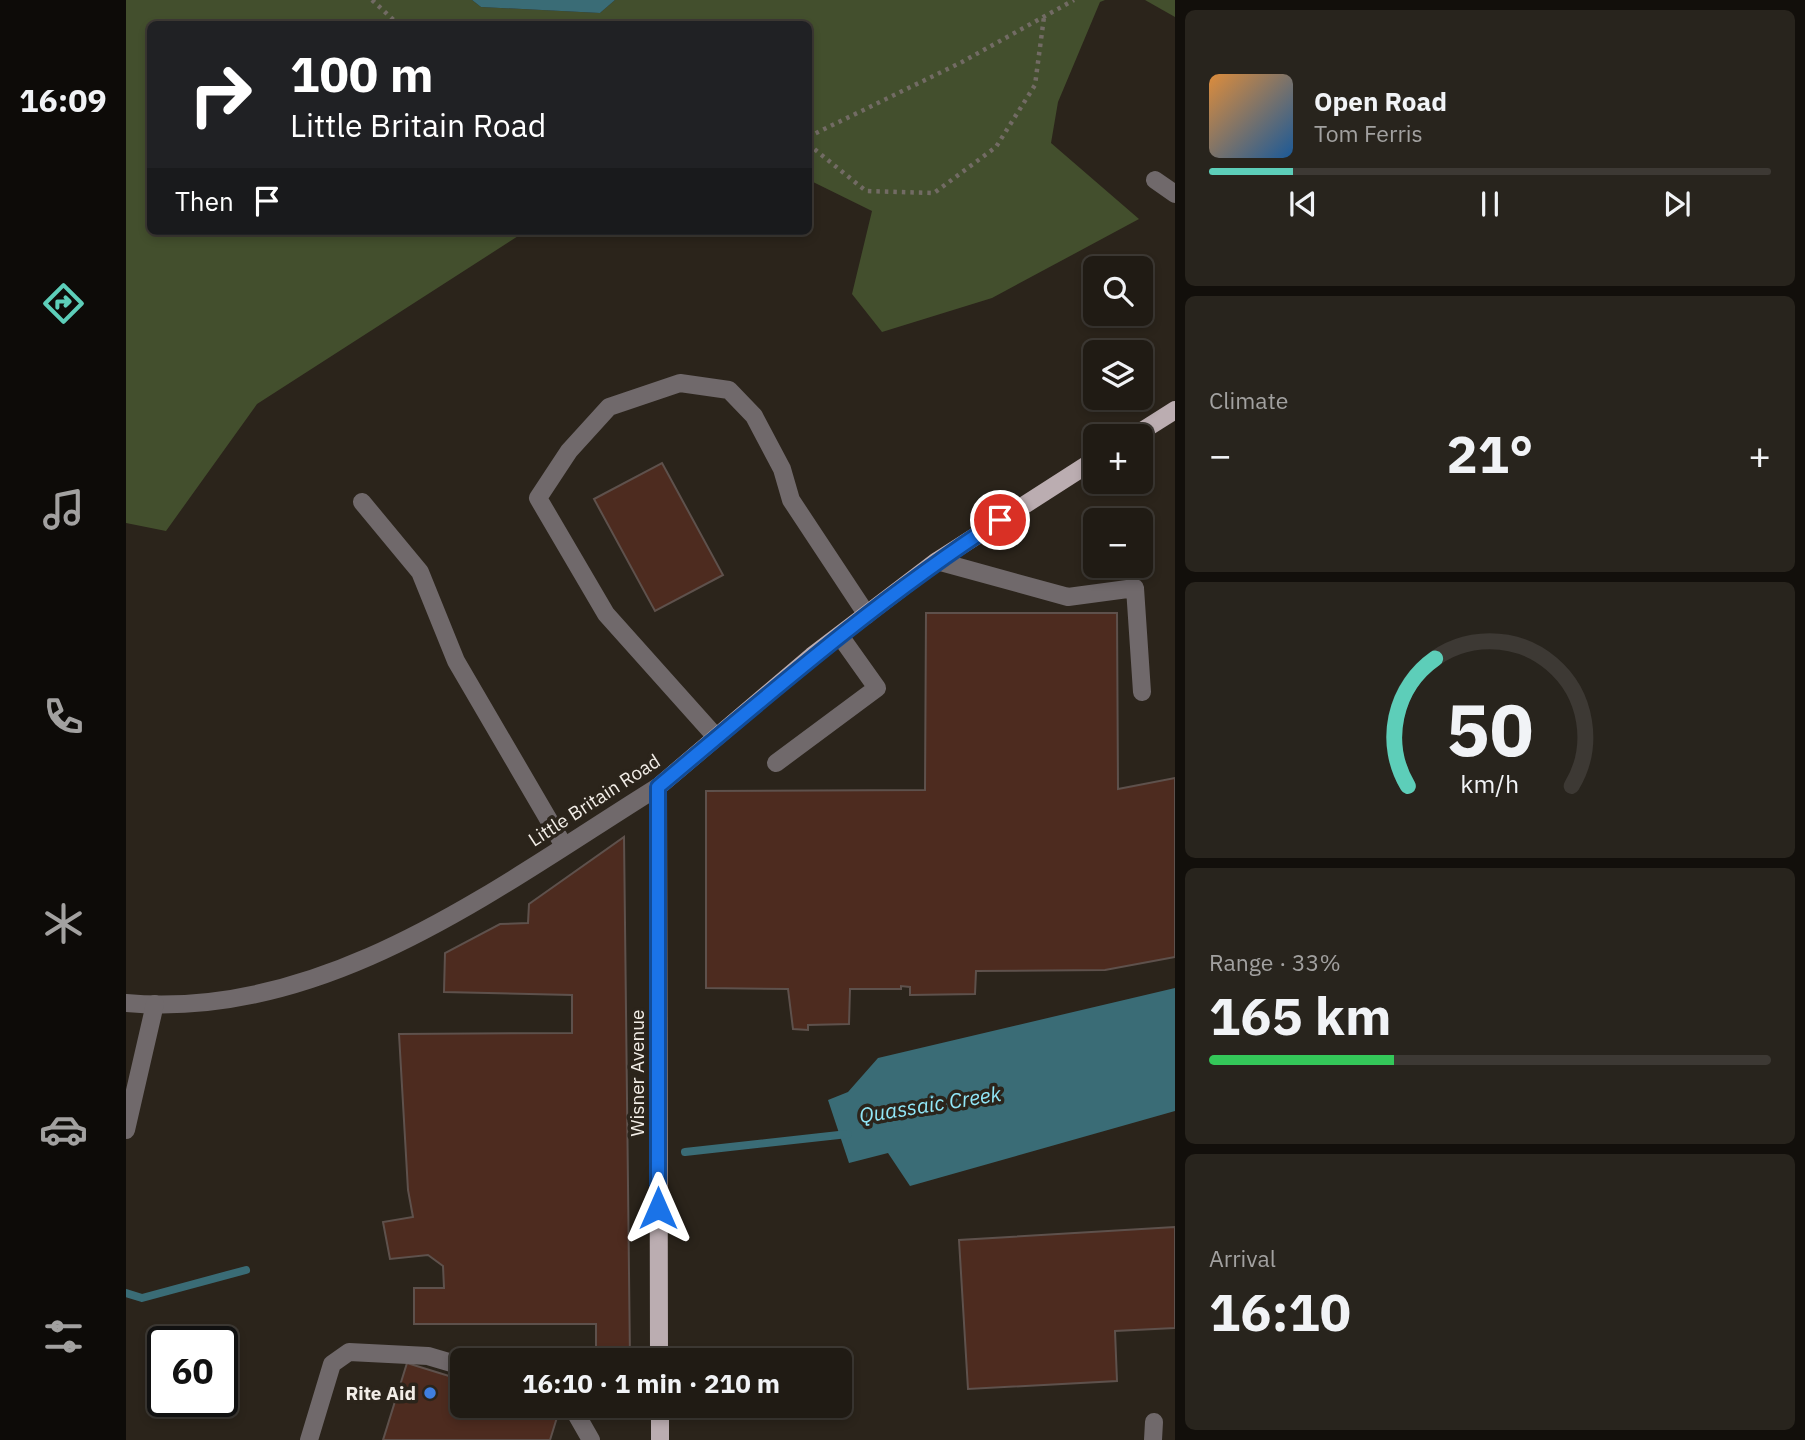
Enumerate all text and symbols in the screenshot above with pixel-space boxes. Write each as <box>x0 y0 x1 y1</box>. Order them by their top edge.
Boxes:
text: 100 m <box>290 42 434 105</box>
icon: right <box>175 49 266 140</box>
text: 16:09 <box>19 79 107 121</box>
text: Open Road <box>1314 84 1447 118</box>
text: Little Britain Road <box>290 104 546 146</box>
text: Tom Ferris <box>1314 118 1423 148</box>
icon: arrive <box>248 182 286 220</box>
text: Then <box>175 184 234 218</box>
icon: previous <box>1284 185 1322 223</box>
icon: pause <box>1471 185 1509 223</box>
icon: next <box>1658 185 1696 223</box>
map controls <box>1083 256 1153 578</box>
button: search <box>1083 256 1153 326</box>
icon: directions <box>39 279 88 328</box>
button: layers <box>1083 340 1153 410</box>
text: Climate <box>1209 385 1288 415</box>
text: 21° <box>1447 420 1533 487</box>
button: + <box>1083 424 1153 494</box>
text: − <box>1209 430 1232 479</box>
text: + <box>1748 430 1771 479</box>
icon: music <box>39 485 88 534</box>
pin <box>970 490 1030 550</box>
icon: arrive <box>981 501 1019 539</box>
button: − <box>1083 508 1153 578</box>
text: 50 <box>1446 681 1534 776</box>
icon: phone <box>39 692 88 741</box>
street label: Little Britain Road <box>524 748 664 852</box>
text: km/h <box>1461 767 1519 800</box>
icon: climate <box>39 899 88 948</box>
text: Range · 33% <box>1209 947 1341 977</box>
text: 165 km <box>1209 982 1391 1049</box>
street label: Wisner Avenue <box>625 1009 649 1137</box>
water label: Quassaic Creek <box>857 1079 1004 1129</box>
icon: car <box>39 1105 88 1154</box>
position arrow <box>621 1171 695 1245</box>
text: Arrival <box>1209 1243 1276 1273</box>
text: 16:10 <box>1209 1278 1351 1345</box>
icon: filters <box>39 1312 88 1361</box>
speed limit sign: 60 <box>147 1326 238 1417</box>
text: 16:10 · 1 min · 210 m <box>522 1366 780 1400</box>
place label: Rite Aid <box>345 1381 416 1405</box>
marker: Rite Aid <box>422 1385 438 1401</box>

